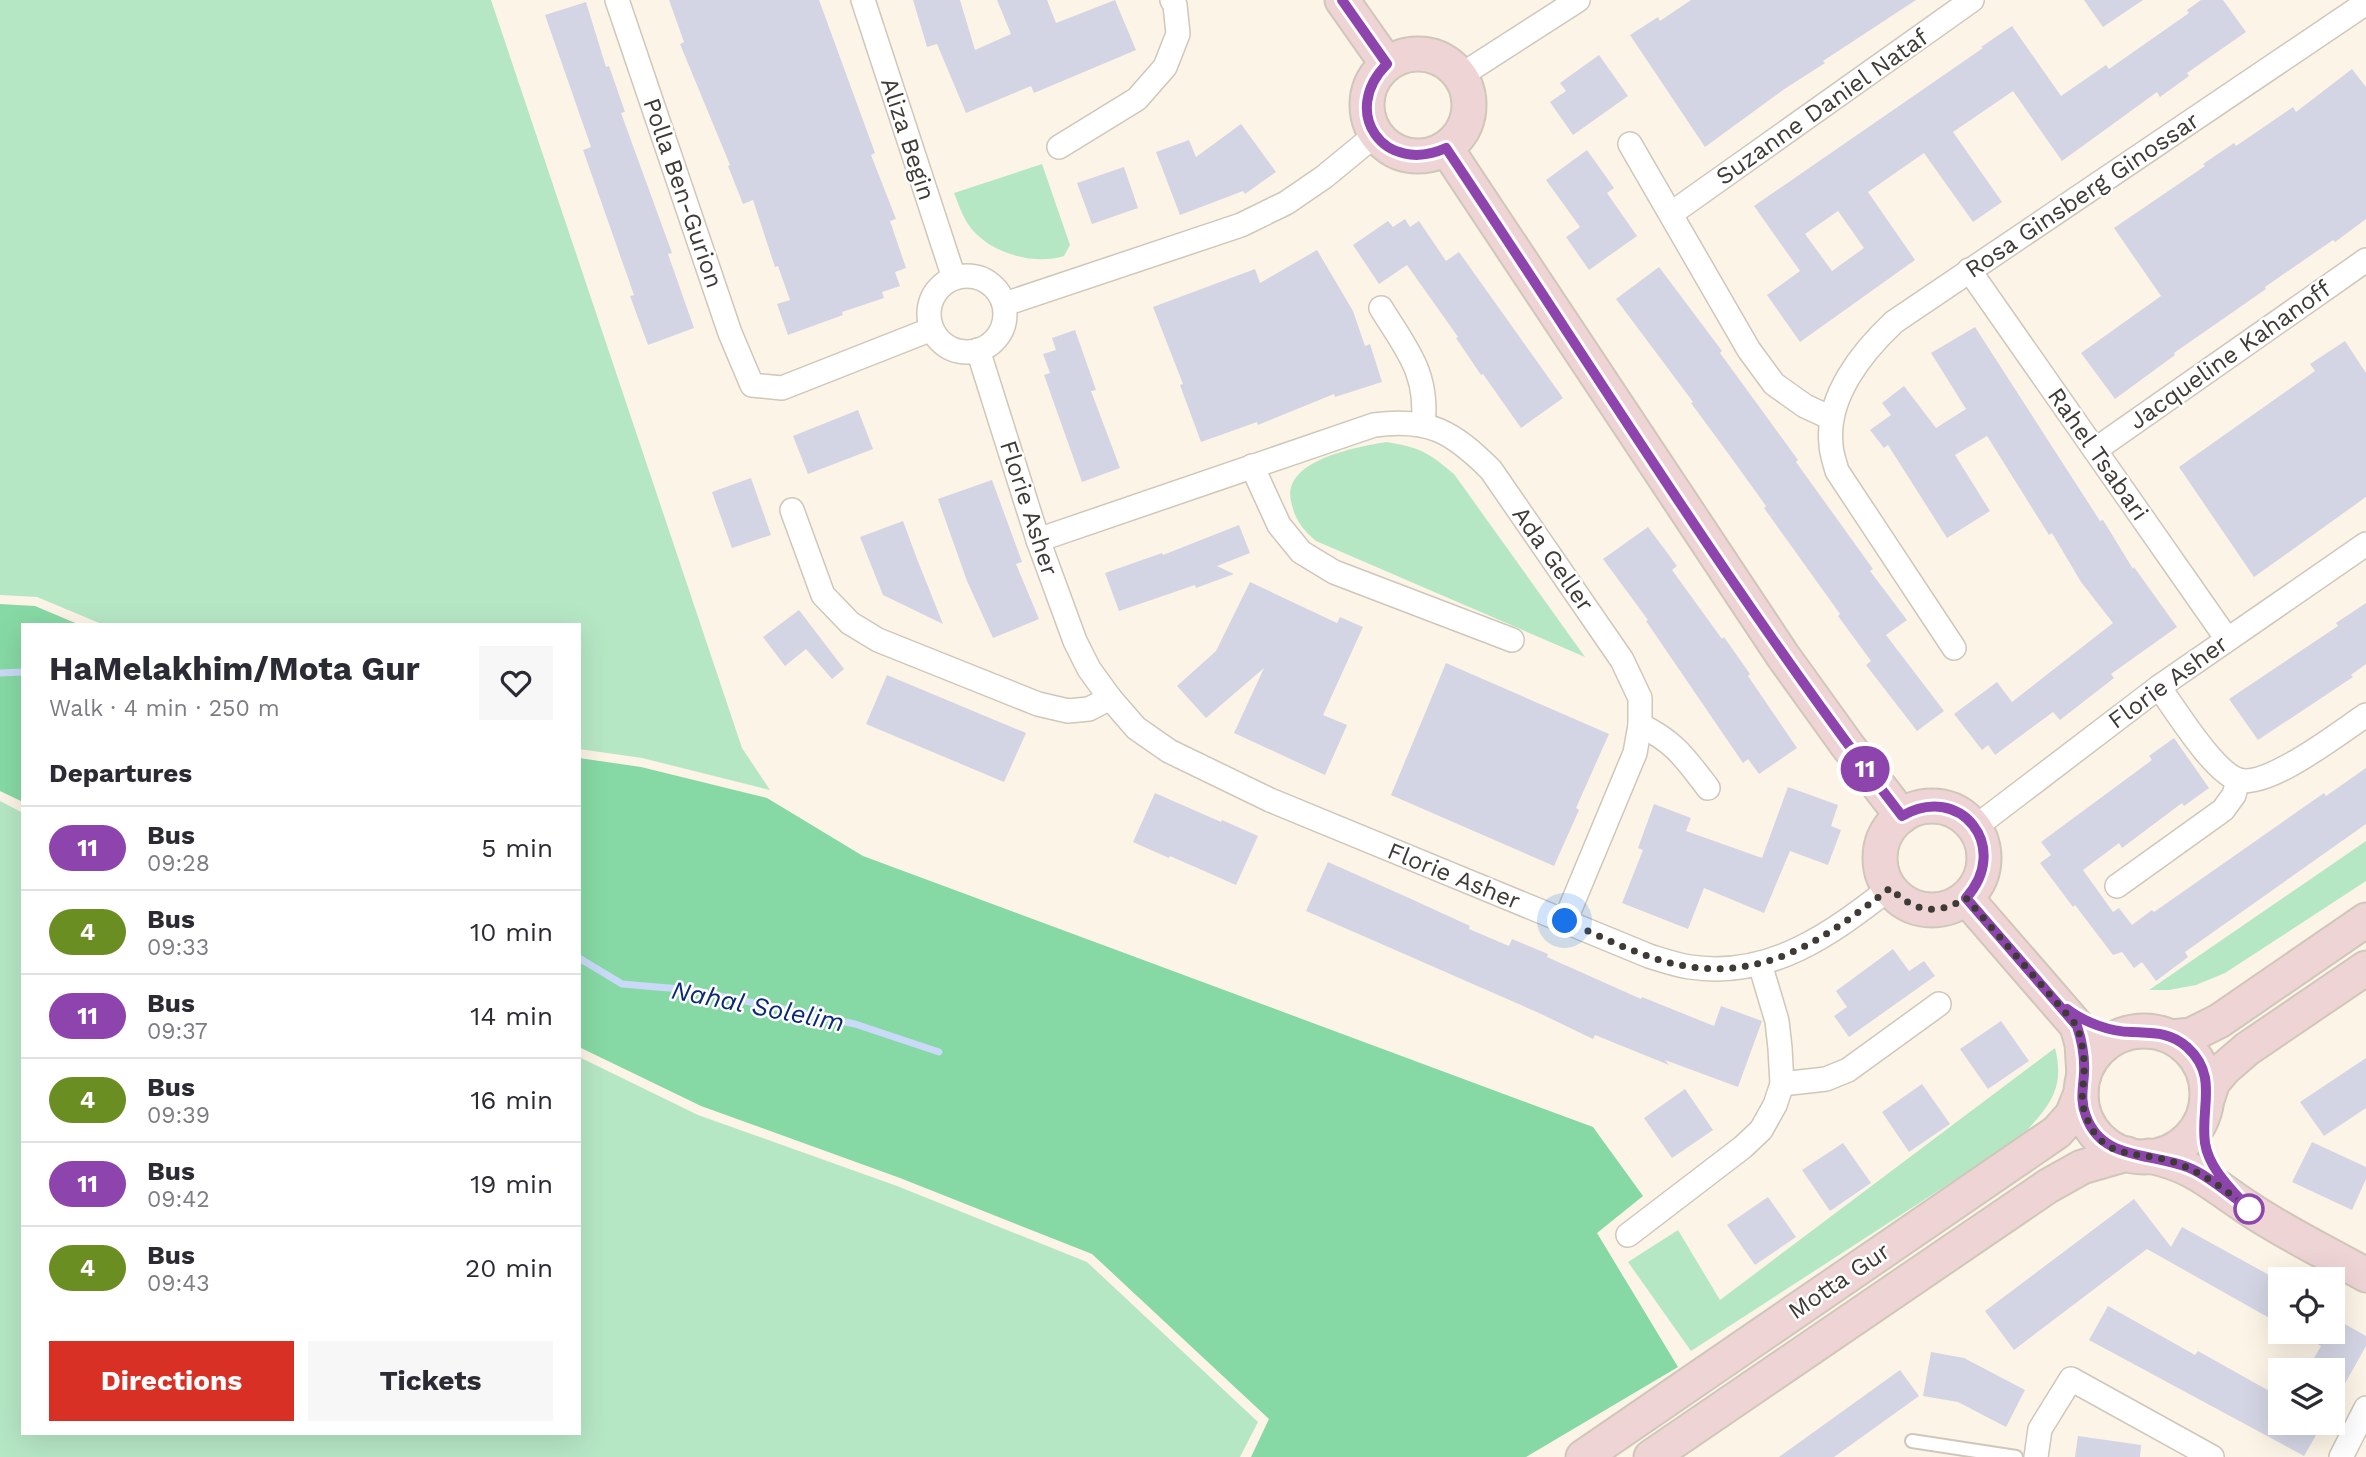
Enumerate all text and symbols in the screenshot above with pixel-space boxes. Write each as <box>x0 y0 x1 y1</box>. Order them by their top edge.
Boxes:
street label: Suzanne Daniel Nataf <box>1711 23 1934 191</box>
street label: Aliza Begin <box>875 74 941 204</box>
street label: Polla Ben-Gurion <box>637 94 729 292</box>
street label: Rosa Ginsberg Ginossar <box>1960 106 2204 284</box>
street label: Jacqueline Kahanoff <box>2124 275 2336 435</box>
street label: Rahel Tsabari <box>2042 382 2154 526</box>
street label: Florie Asher <box>994 437 1064 579</box>
street label: Ada Geller <box>1507 501 1599 617</box>
street label: Florie Asher <box>2103 629 2233 735</box>
button: heart <box>479 646 553 720</box>
text: HaMelakhim/Mota Gur <box>49 649 420 688</box>
text: Walk · 4 min · 250 m <box>49 695 280 722</box>
line badge: 11 <box>1834 746 1896 792</box>
text: 11 <box>1855 755 1875 783</box>
text: Departures <box>49 758 192 788</box>
text: Bus <box>147 820 195 850</box>
text: 5 min <box>481 833 553 863</box>
text: 11 <box>77 834 98 862</box>
street label: Florie Asher <box>1384 837 1525 915</box>
text: 09:28 <box>147 850 210 877</box>
your location <box>1547 903 1582 938</box>
text: Bus <box>147 904 195 934</box>
text: 10 min <box>470 917 553 947</box>
text: 4 <box>80 918 95 946</box>
text: 09:33 <box>147 934 209 961</box>
water label: Nahal Solelim <box>669 975 847 1037</box>
text: Bus <box>147 988 195 1018</box>
text: 14 min <box>470 1001 553 1031</box>
text: 11 <box>77 1002 98 1030</box>
text: 09:37 <box>147 1018 208 1045</box>
text: Bus <box>147 1072 195 1102</box>
text: 16 min <box>470 1085 553 1115</box>
text: 4 <box>80 1086 95 1114</box>
text: 09:39 <box>147 1102 210 1129</box>
text: Bus <box>147 1156 195 1186</box>
text: 19 min <box>470 1169 553 1199</box>
text: 11 <box>77 1170 98 1198</box>
text: 09:42 <box>147 1186 210 1213</box>
unlabelled marker <box>2234 1194 2264 1224</box>
street label: Motta Gur <box>1783 1237 1895 1325</box>
text: Bus <box>147 1240 195 1270</box>
text: 20 min <box>465 1253 553 1283</box>
text: 4 <box>80 1254 95 1282</box>
map controls <box>2268 1267 2345 1435</box>
button: locate <box>2268 1267 2345 1344</box>
text: 09:43 <box>147 1270 210 1297</box>
button: Directions <box>49 1341 294 1421</box>
button: Tickets <box>308 1341 553 1421</box>
button: layers <box>2268 1358 2345 1435</box>

